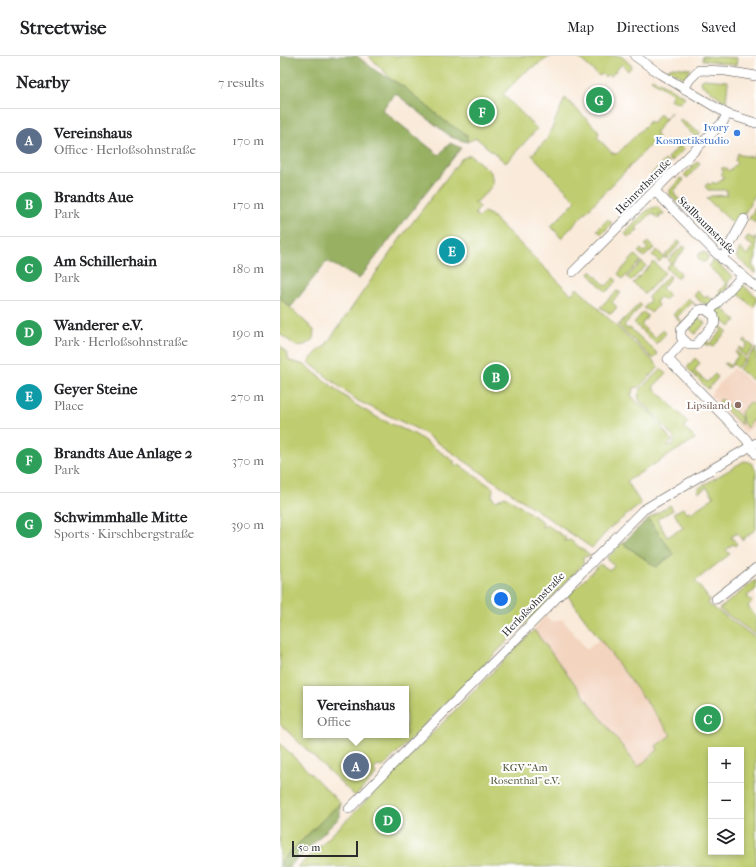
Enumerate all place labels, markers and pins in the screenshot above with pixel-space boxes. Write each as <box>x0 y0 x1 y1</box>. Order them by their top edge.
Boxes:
pin: G <box>586 85 612 115</box>
pin: F <box>469 97 495 127</box>
place label: Ivory Kosmetikstudio <box>655 121 730 147</box>
marker: Ivory Kosmetikstudio <box>732 128 742 138</box>
pin: E <box>439 236 465 266</box>
pin: B <box>483 362 509 392</box>
place label: Lipsiland <box>686 399 731 412</box>
marker: Lipsiland <box>733 400 743 410</box>
pin: C <box>695 704 721 734</box>
pin: A <box>343 751 369 781</box>
pin: D <box>375 805 401 835</box>

